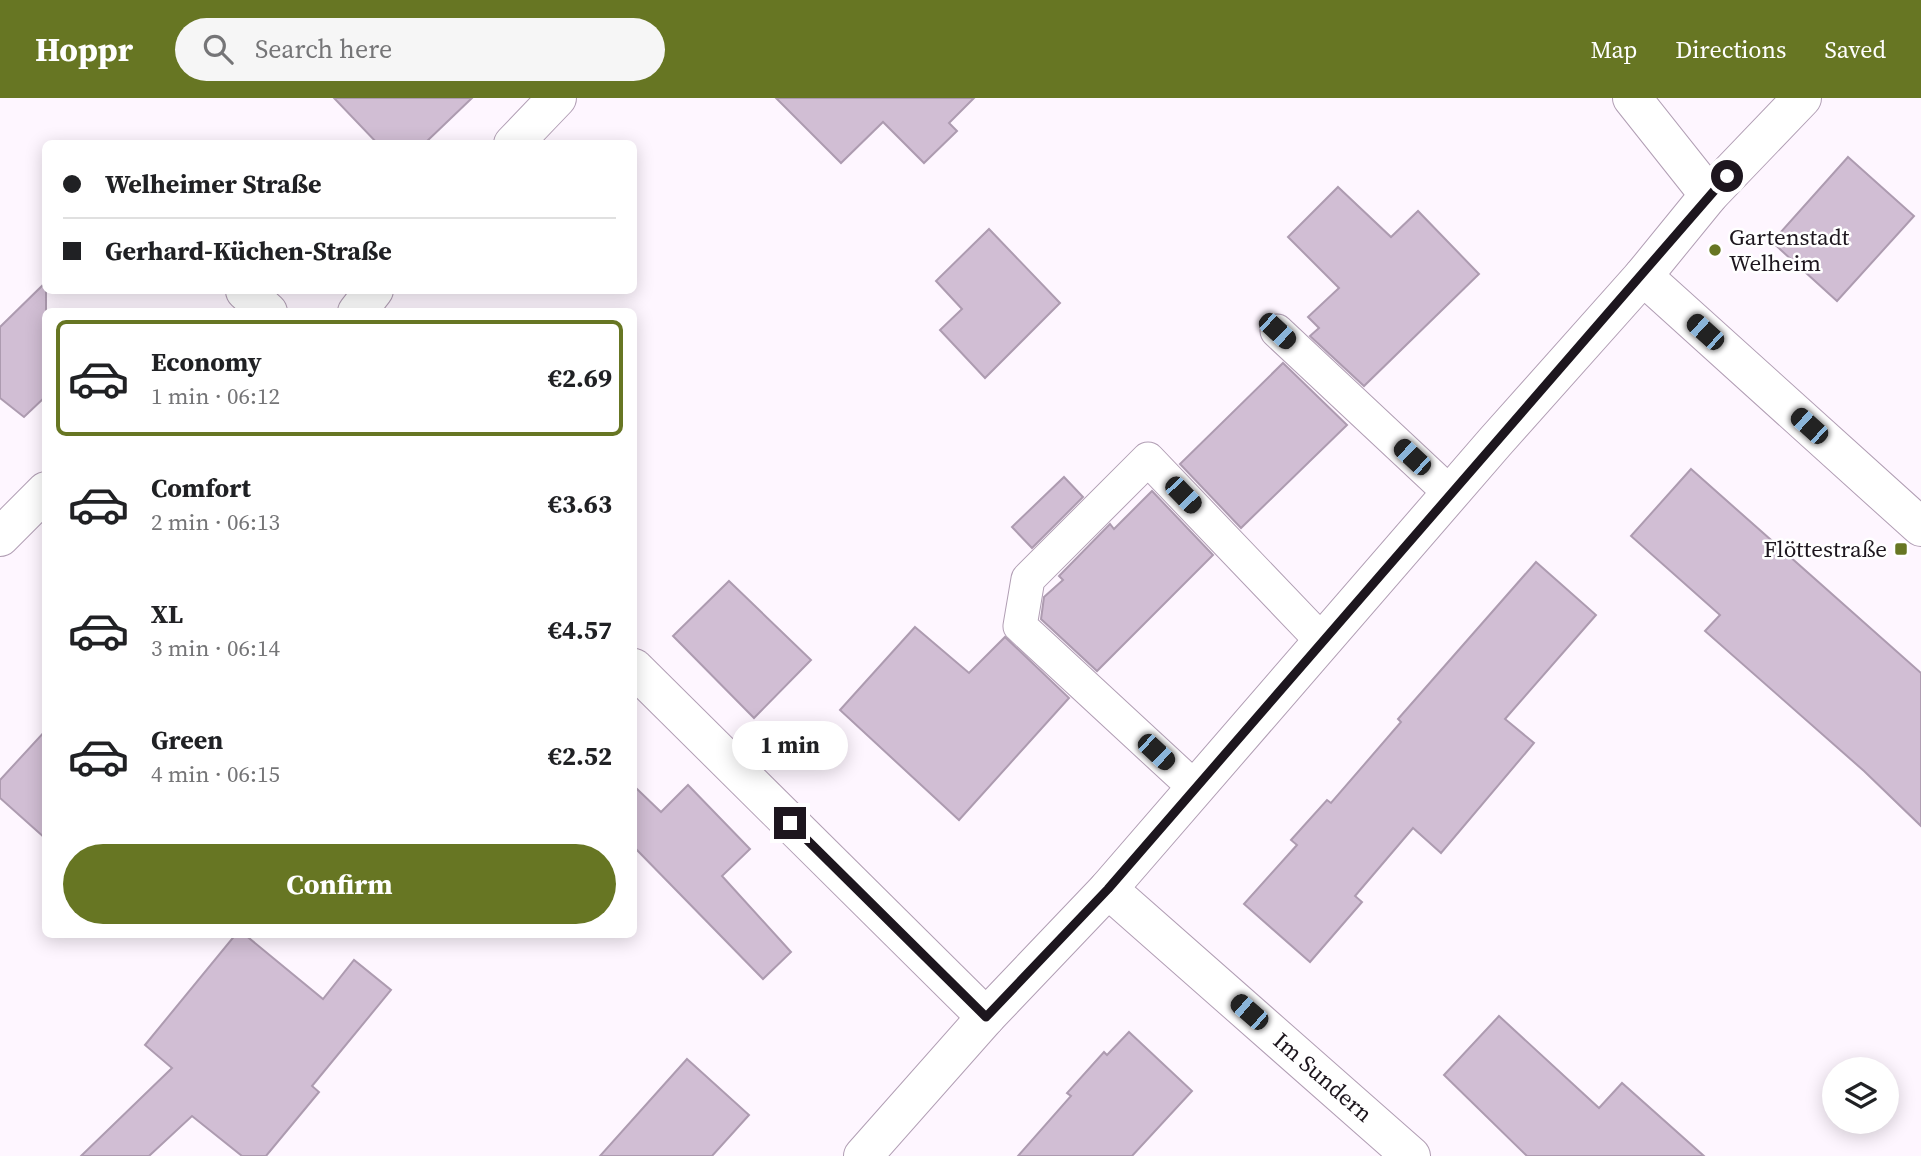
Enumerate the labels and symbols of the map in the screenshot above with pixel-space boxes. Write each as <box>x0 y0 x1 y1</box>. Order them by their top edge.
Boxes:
route start <box>1711 160 1743 192</box>
place label: Gartenstadt Welheim <box>1729 221 1850 279</box>
marker: Gartenstadt Welheim <box>1707 242 1723 258</box>
car <box>1255 309 1300 353</box>
car <box>1683 310 1728 354</box>
car <box>1787 404 1832 448</box>
car <box>1390 435 1435 479</box>
car <box>1161 473 1206 517</box>
place label: Flöttestraße <box>1764 533 1887 565</box>
marker: Flöttestraße <box>1893 541 1909 557</box>
callout: 1 min <box>732 722 848 770</box>
car <box>1134 730 1179 774</box>
route end <box>774 807 806 839</box>
car <box>1227 990 1272 1034</box>
street label: Im Sundern <box>1266 1025 1380 1129</box>

